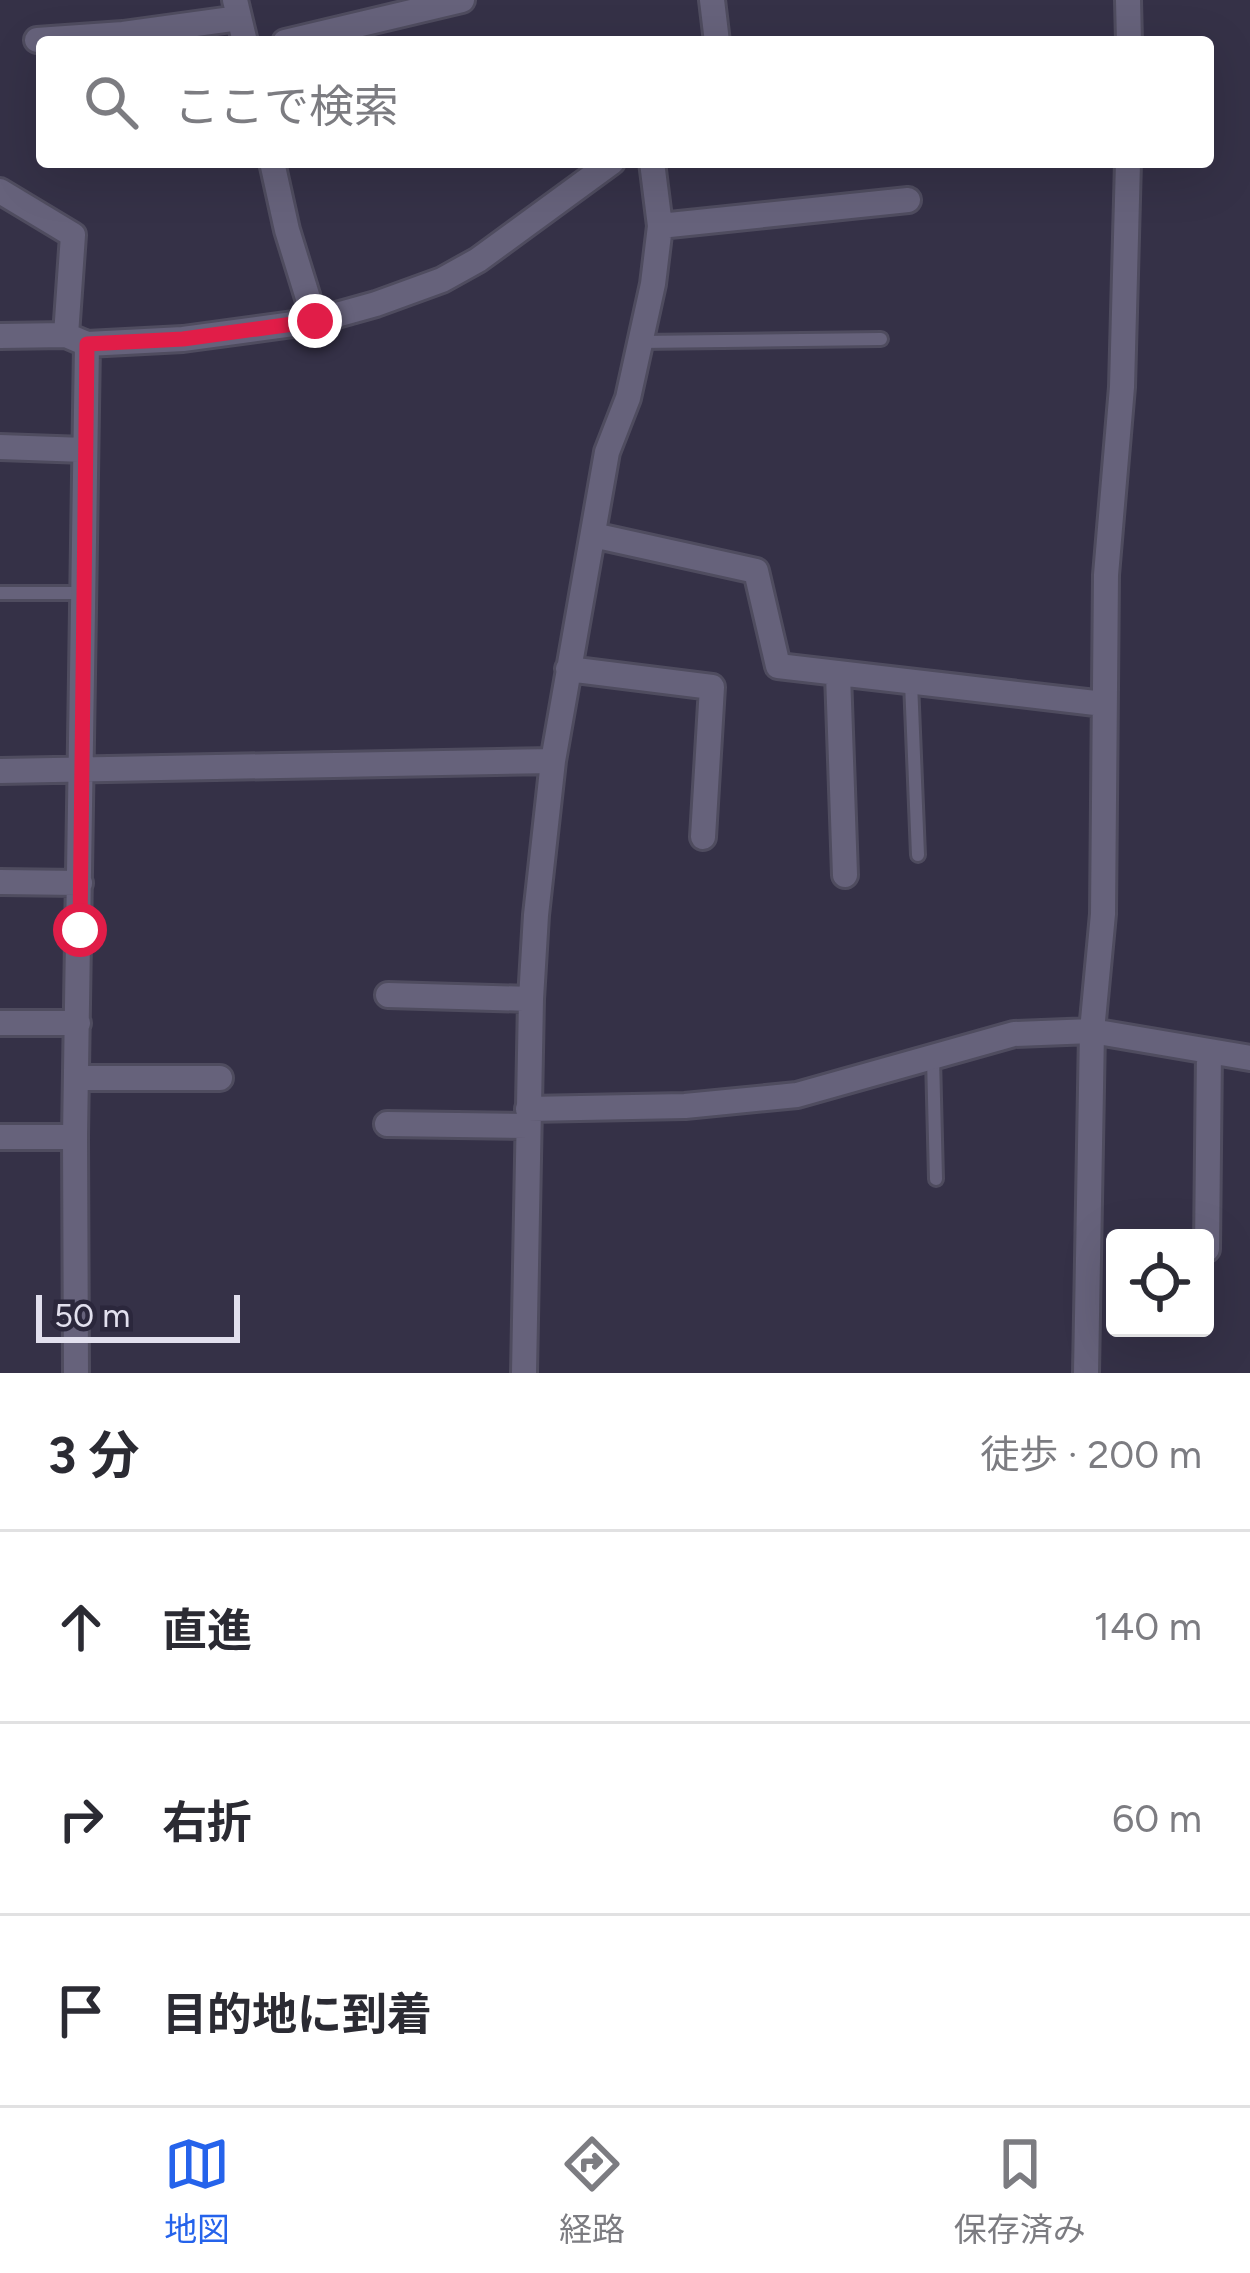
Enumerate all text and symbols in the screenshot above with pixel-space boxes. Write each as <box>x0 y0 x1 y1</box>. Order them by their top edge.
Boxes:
search box <box>36 36 1214 168</box>
icon: search <box>78 69 144 135</box>
text: ここで検索 <box>174 79 399 133</box>
route end <box>288 294 342 348</box>
route start <box>53 903 107 957</box>
map controls <box>1106 1229 1214 1337</box>
button: locate <box>1106 1229 1214 1337</box>
scale bar <box>36 1289 240 1342</box>
text: 50 m <box>54 1296 130 1335</box>
text: 3 分 <box>48 1425 140 1486</box>
text: 徒歩 · 200 m <box>980 1431 1202 1478</box>
icon: ahead <box>48 1594 114 1660</box>
text: 直進 <box>162 1603 252 1657</box>
text: 140 m <box>1094 1603 1202 1650</box>
icon: right <box>48 1786 114 1852</box>
text: 右折 <box>162 1795 252 1849</box>
text: 60 m <box>1112 1795 1202 1842</box>
icon: arrive <box>48 1978 114 2044</box>
text: 目的地に到着 <box>162 1987 432 2041</box>
tab: 地図 <box>164 2131 230 2251</box>
tab: 経路 <box>559 2131 625 2251</box>
tab: 保存済み <box>954 2131 1086 2251</box>

